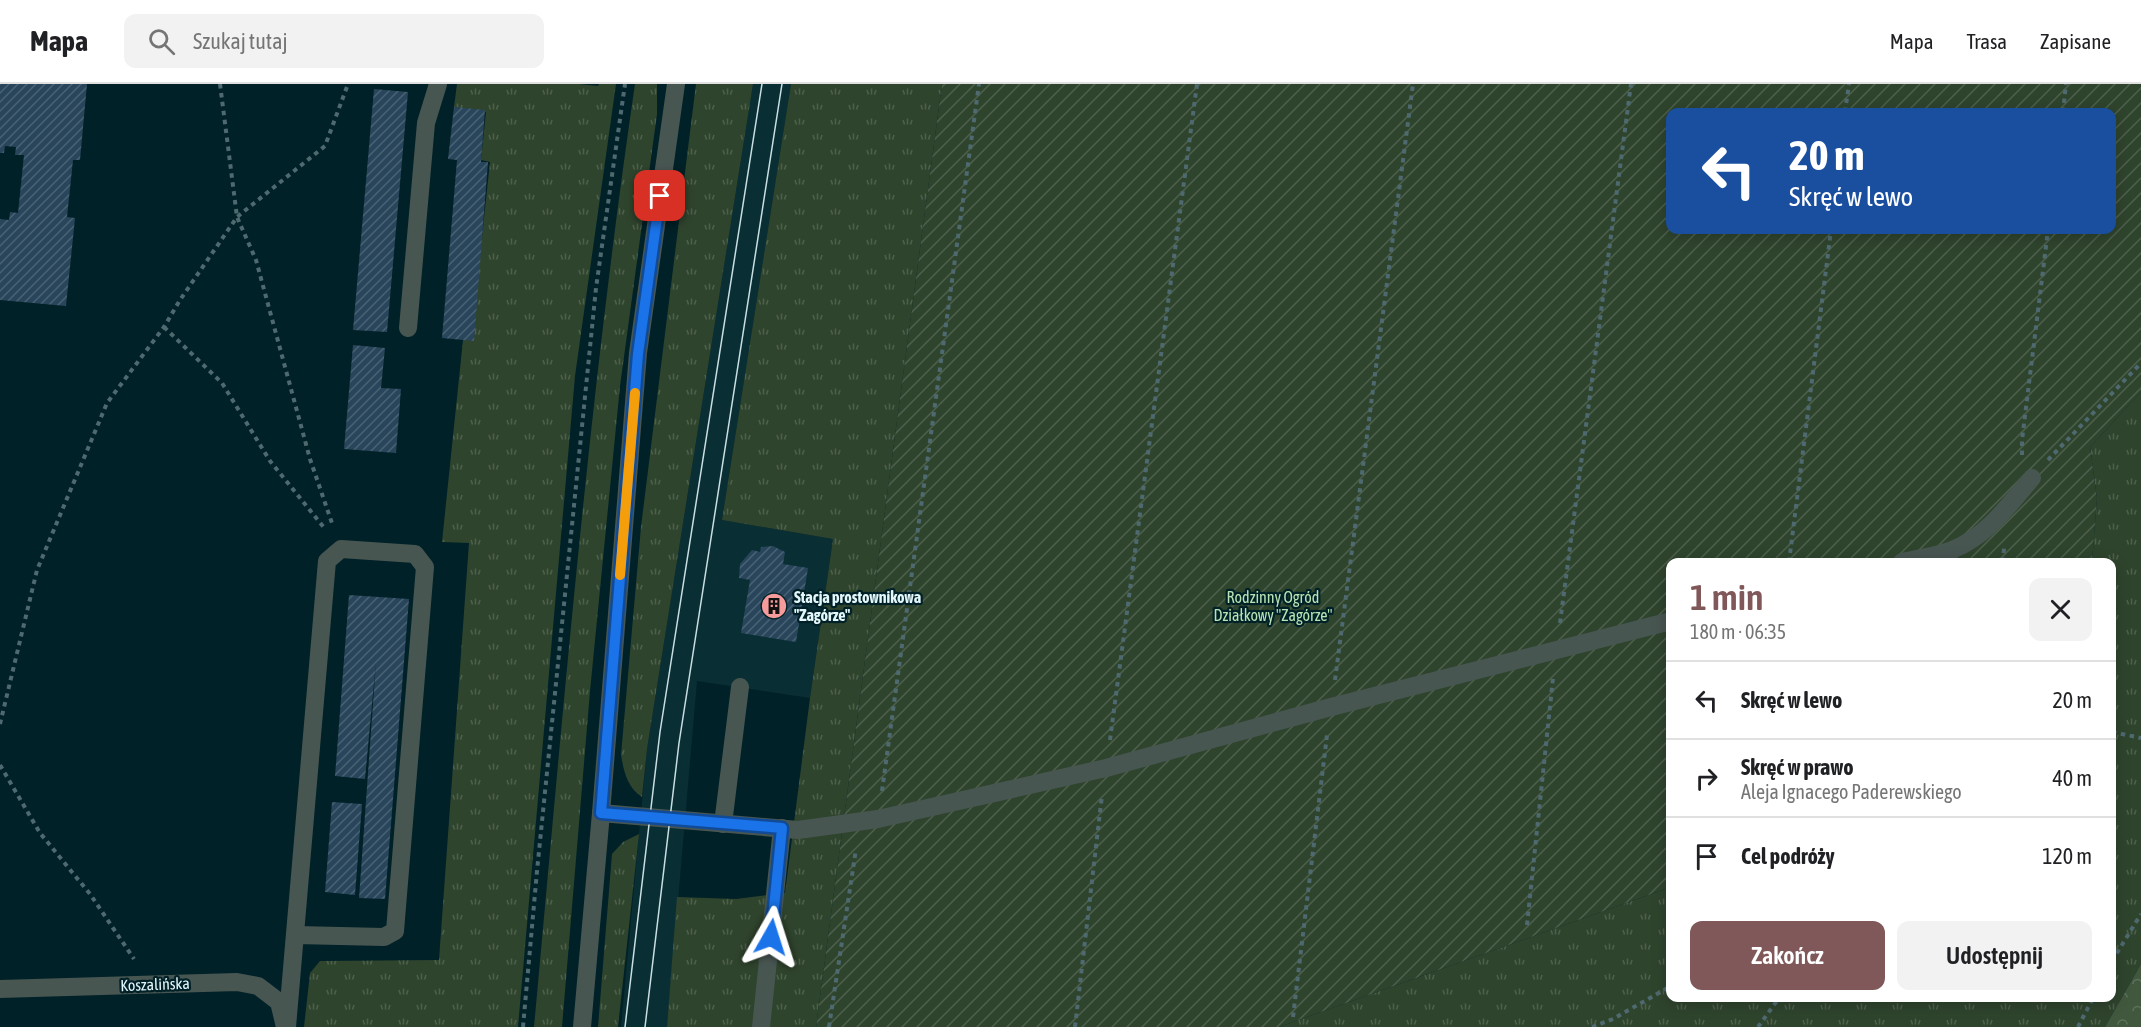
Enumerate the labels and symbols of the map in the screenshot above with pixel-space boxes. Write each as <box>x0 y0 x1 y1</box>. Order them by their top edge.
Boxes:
pin <box>634 170 685 221</box>
place label: Stacja prostownikowa "Zagórze" <box>794 588 921 624</box>
park label: Rodzinny Ogród Działkowy "Zagórze" <box>1214 588 1332 625</box>
building icon: Stacja prostownikowa "Zagórze" <box>759 591 789 621</box>
position arrow <box>739 905 803 969</box>
street label: Koszalińska <box>120 974 190 994</box>

